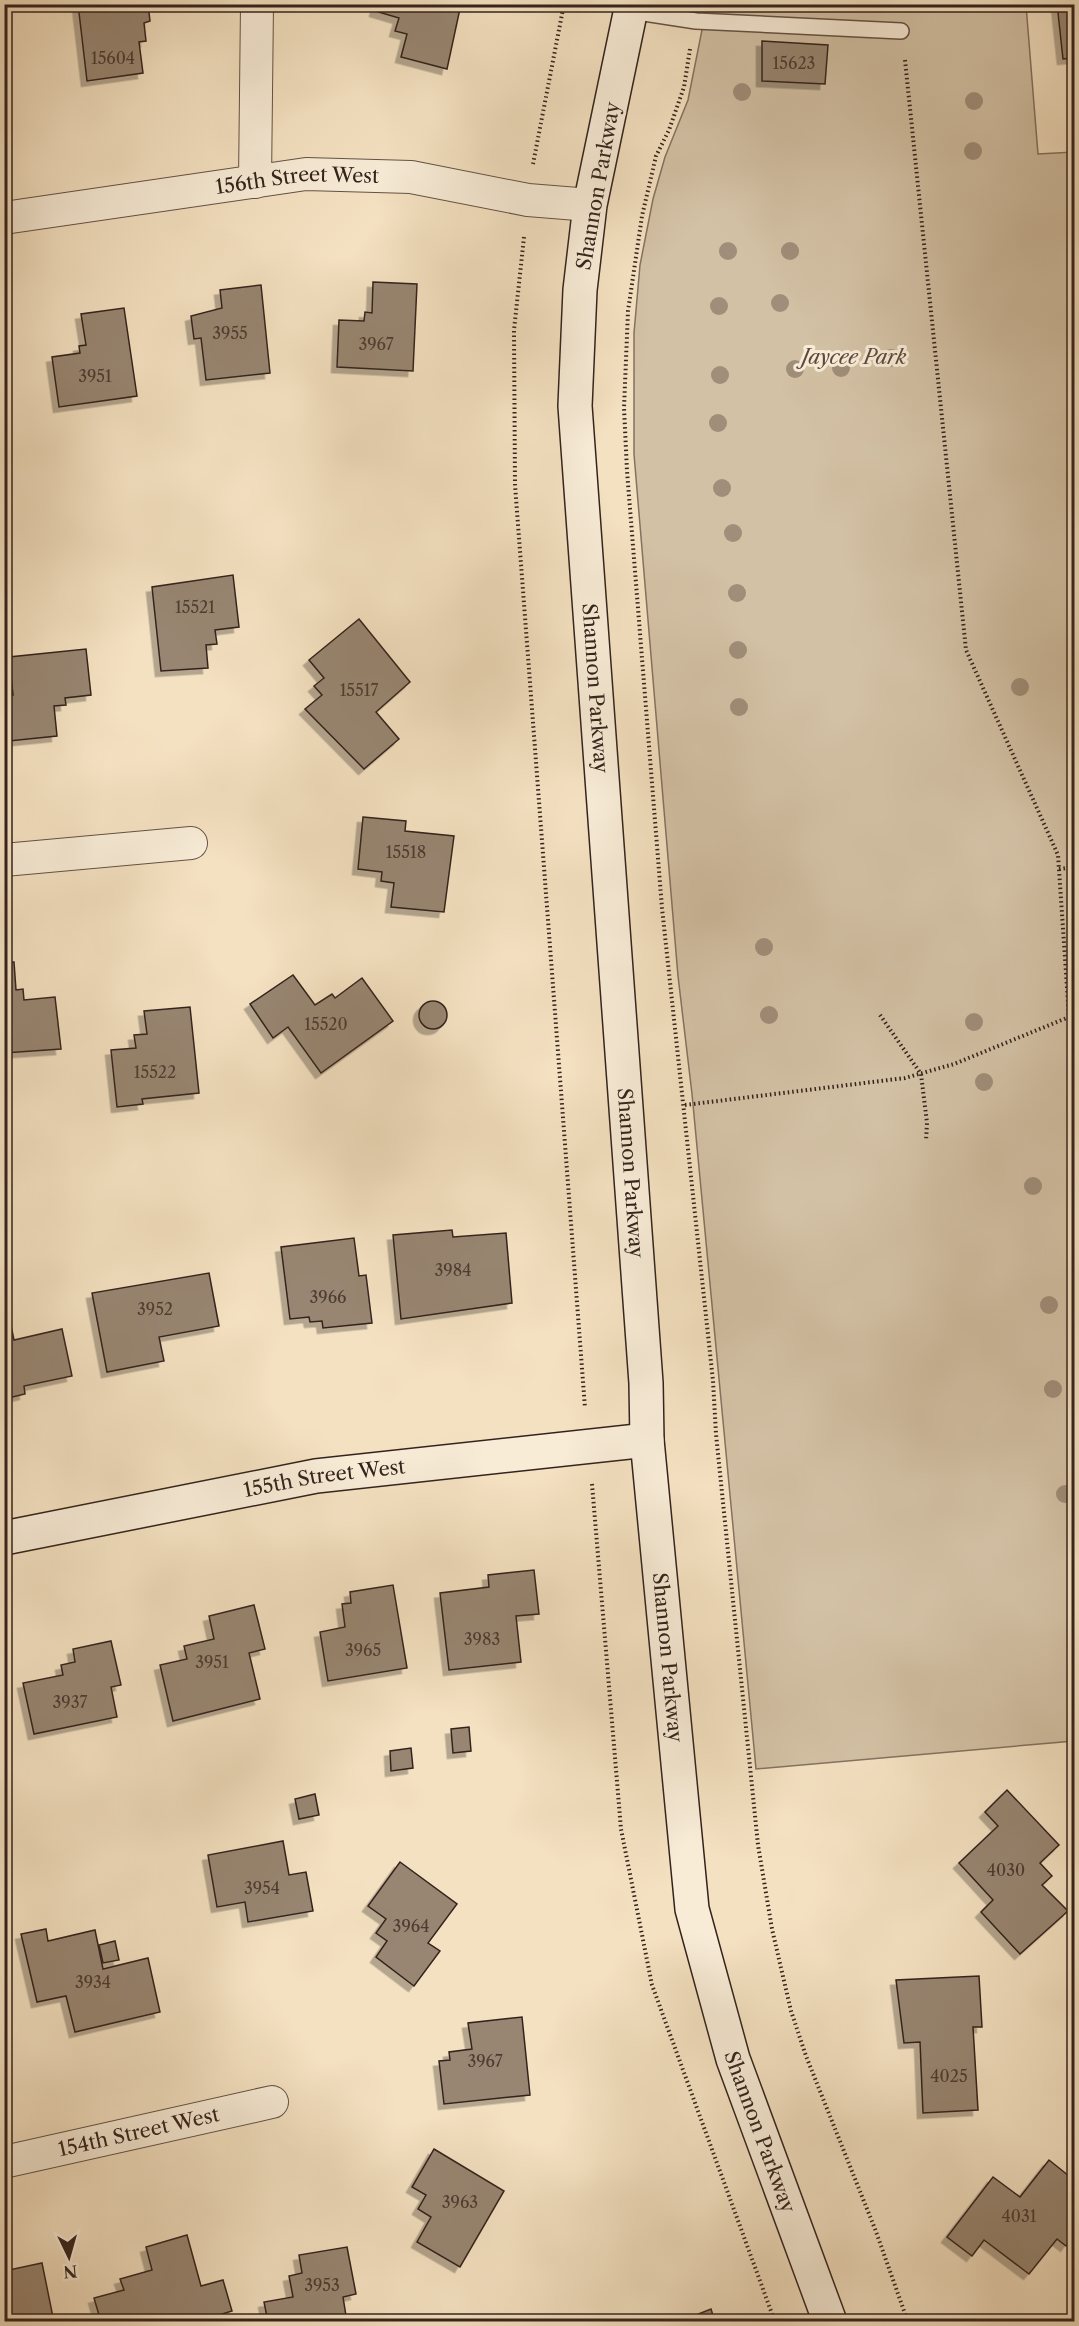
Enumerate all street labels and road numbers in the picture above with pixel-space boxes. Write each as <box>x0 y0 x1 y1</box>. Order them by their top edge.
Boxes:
street label: Shannon Parkway <box>571 99 625 272</box>
street label: 156th Street West <box>214 162 379 199</box>
street label: Shannon Parkway <box>577 602 614 775</box>
street label: Shannon Parkway <box>613 1087 649 1260</box>
street label: 155th Street West <box>241 1454 406 1502</box>
street label: Shannon Parkway <box>648 1571 688 1744</box>
street label: Shannon Parkway <box>719 2049 801 2217</box>
street label: 154th Street West <box>56 2102 221 2161</box>

